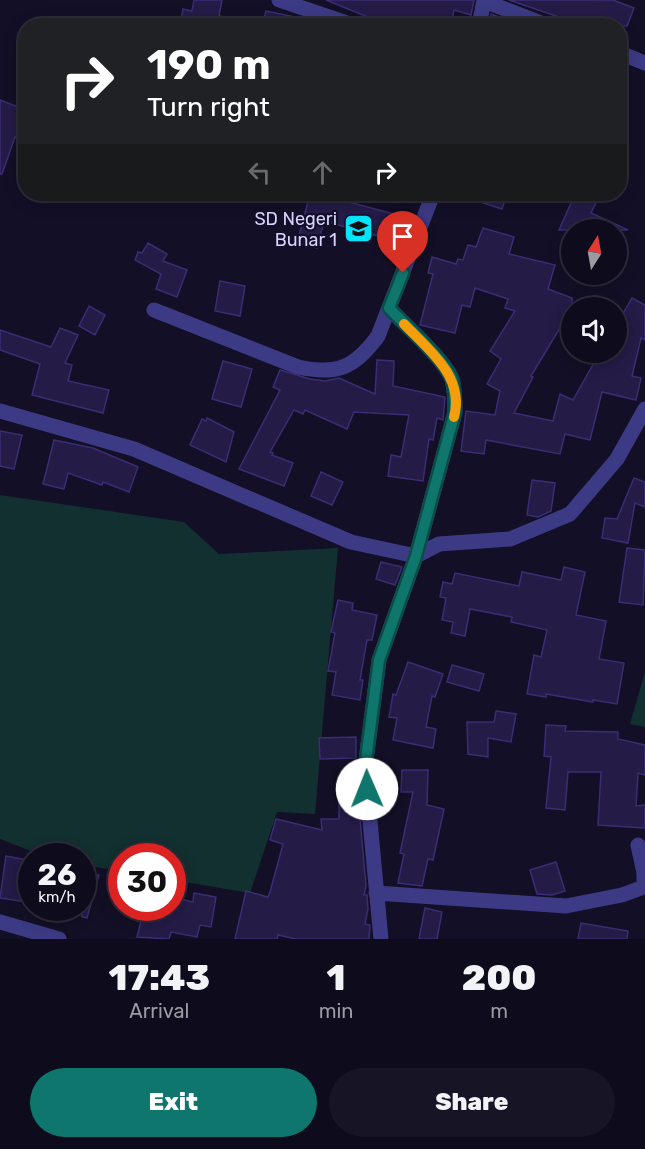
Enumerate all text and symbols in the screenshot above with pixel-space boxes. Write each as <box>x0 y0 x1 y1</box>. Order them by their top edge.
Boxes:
text: 190 m <box>147 40 271 90</box>
icon: right <box>48 42 126 120</box>
text: Turn right <box>147 91 270 123</box>
icon: left <box>243 156 276 189</box>
icon: ahead <box>306 156 339 189</box>
icon: right <box>369 156 402 189</box>
place label: SD Negeri Bunar 1 <box>254 208 337 251</box>
pin <box>377 211 428 273</box>
school or university icon: SD Negeri Bunar 1 <box>342 213 374 245</box>
north arrow <box>561 219 627 285</box>
map controls <box>561 219 627 363</box>
icon: arrive <box>386 220 419 253</box>
button: sound <box>561 297 627 363</box>
position arrow <box>335 757 399 821</box>
speed limit sign: 30 <box>108 843 186 921</box>
text: 26 <box>37 857 77 893</box>
text: km/h <box>38 888 76 906</box>
text: 17:43 <box>108 956 210 999</box>
text: 1 <box>327 956 345 999</box>
text: 200 <box>462 956 537 999</box>
text: Arrival <box>129 999 189 1023</box>
text: min <box>319 999 353 1023</box>
text: m <box>490 999 508 1023</box>
button: Exit <box>30 1068 317 1137</box>
button: Share <box>329 1068 615 1137</box>

